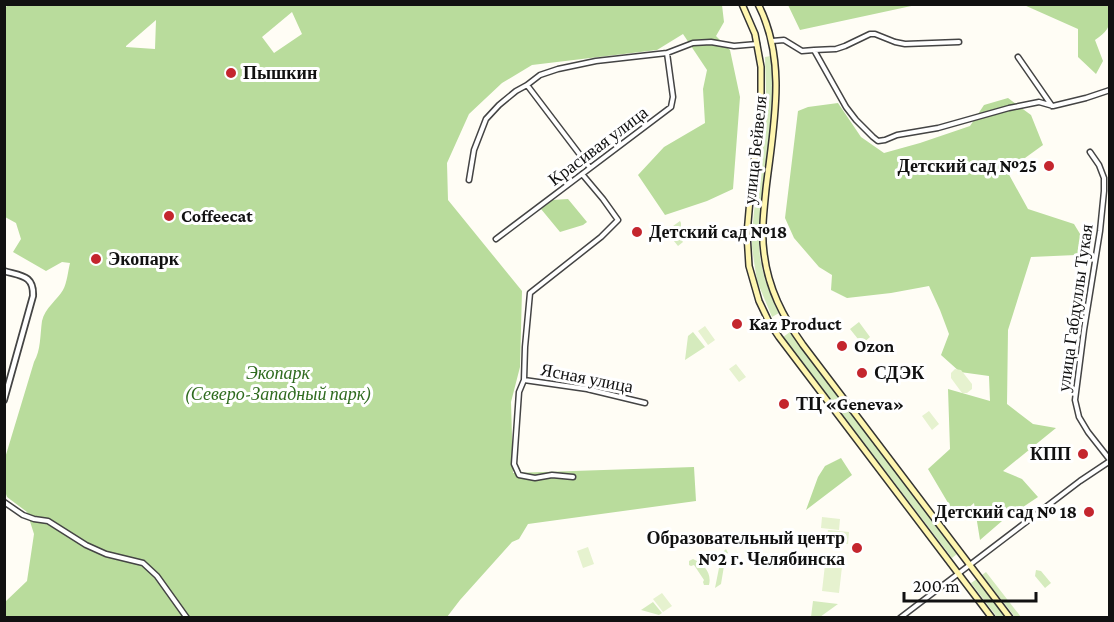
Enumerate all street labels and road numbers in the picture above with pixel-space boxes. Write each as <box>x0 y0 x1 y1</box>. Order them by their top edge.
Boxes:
street label: улица Бейвеля <box>739 95 771 205</box>
street label: Красивая улица <box>544 102 652 190</box>
street label: улица Габдуллы Тукая <box>1053 223 1097 393</box>
street label: Ясная улица <box>539 359 635 397</box>

